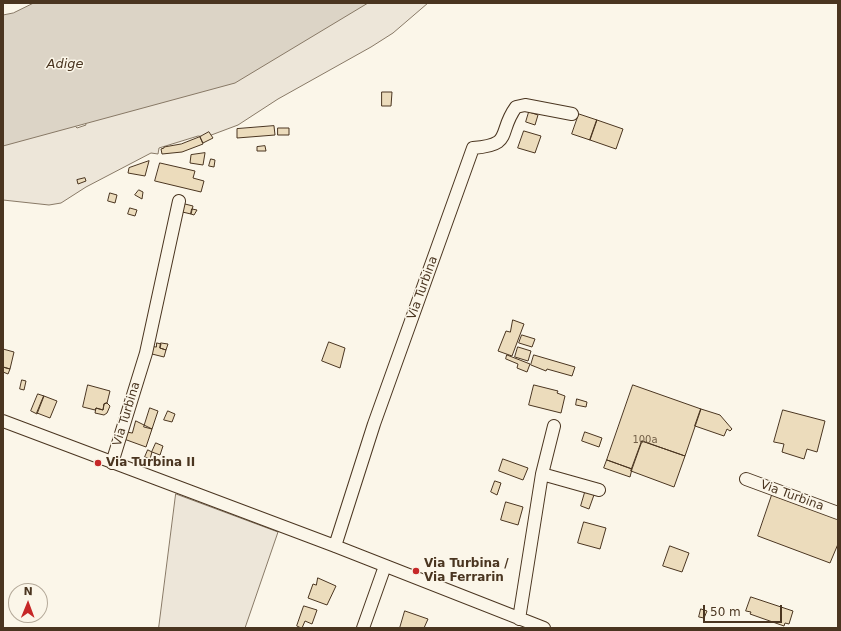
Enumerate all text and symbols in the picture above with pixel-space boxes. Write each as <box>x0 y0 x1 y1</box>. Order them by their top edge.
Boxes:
water label: Adige <box>46 57 84 73</box>
street label: Via Turbina <box>405 254 441 322</box>
street label: Via Turbina <box>110 380 144 448</box>
house number: 100a <box>632 434 658 446</box>
place label: Via Turbina II <box>106 456 195 470</box>
marker: Via Turbina II <box>93 458 103 468</box>
street label: Via Turbina <box>758 478 826 514</box>
place label: Via Turbina / Via Ferrarin <box>424 557 509 585</box>
marker: Via Turbina / Via Ferrarin <box>411 566 421 576</box>
north arrow <box>8 583 48 623</box>
text: N <box>23 585 33 598</box>
scale bar <box>705 597 784 623</box>
text: 50 m <box>710 605 741 619</box>

